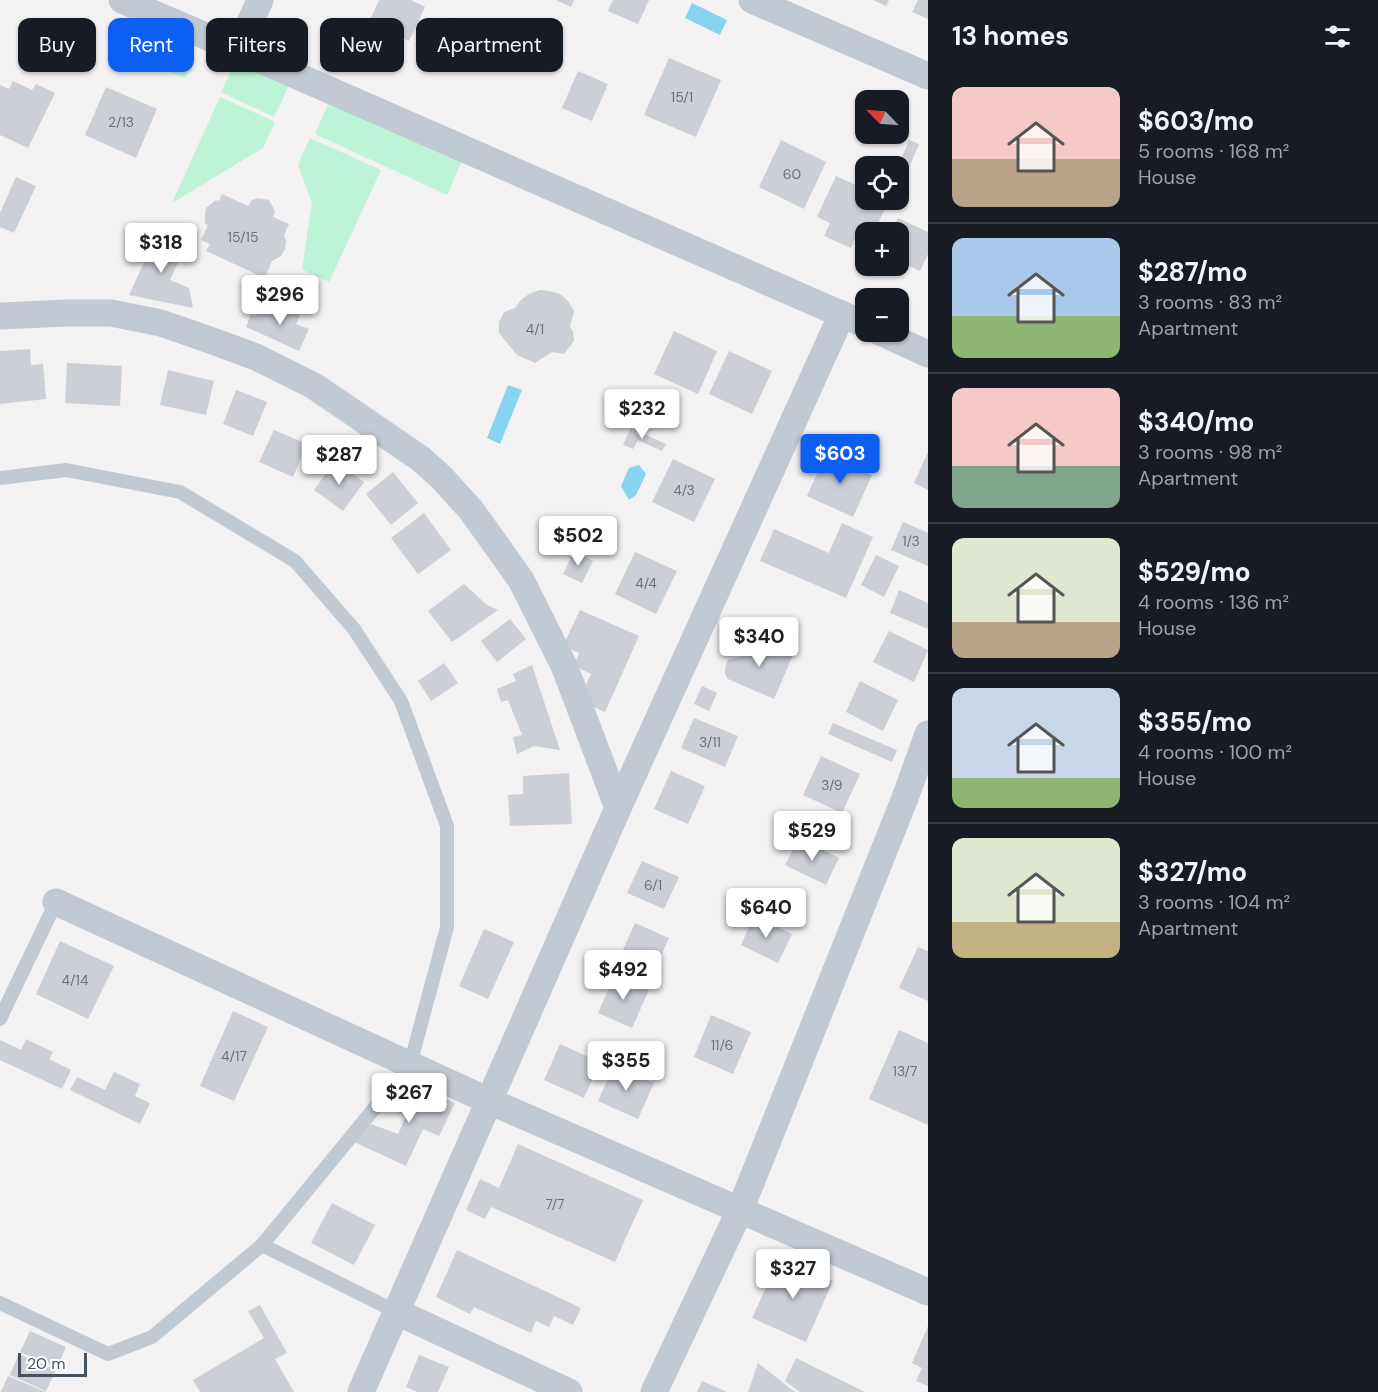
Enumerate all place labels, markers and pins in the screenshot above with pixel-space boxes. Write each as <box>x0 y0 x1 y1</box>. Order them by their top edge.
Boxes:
pin: $318 <box>125 223 197 274</box>
pin: $296 <box>244 275 316 326</box>
pin: $232 <box>606 389 678 440</box>
pin: $603 <box>804 434 876 485</box>
pin: $287 <box>303 435 375 486</box>
pin: $502 <box>542 516 614 567</box>
pin: $340 <box>723 617 795 668</box>
pin: $529 <box>776 811 848 862</box>
pin: $640 <box>730 888 802 939</box>
pin: $492 <box>587 950 659 1001</box>
pin: $355 <box>590 1041 662 1092</box>
pin: $267 <box>373 1073 445 1124</box>
pin: $327 <box>757 1249 829 1300</box>

